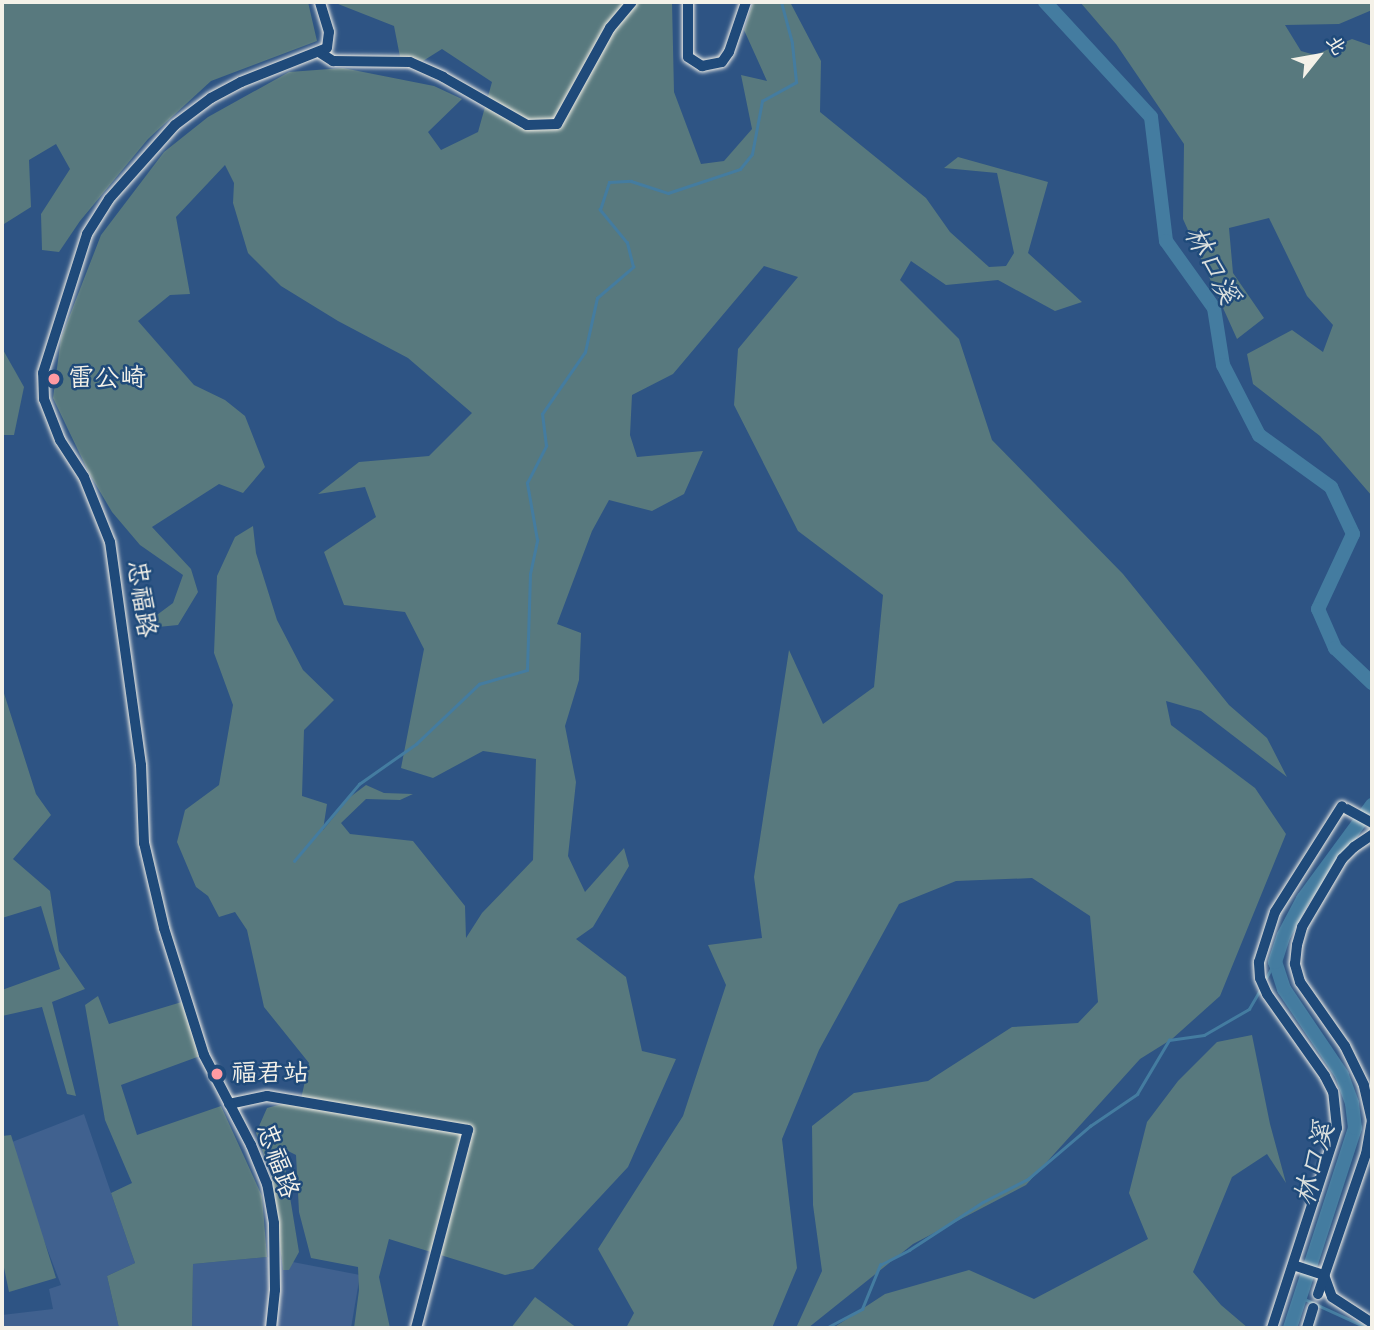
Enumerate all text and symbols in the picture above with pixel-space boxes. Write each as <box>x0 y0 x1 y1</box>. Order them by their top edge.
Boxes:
north arrow <box>1283 21 1353 91</box>
text: 北 <box>1322 31 1350 59</box>
water label: 林口溪 <box>1177 220 1247 310</box>
place label: 雷公崎 <box>68 363 146 395</box>
marker: 雷公崎 <box>46 371 62 387</box>
street label: 忠福路 <box>120 558 162 640</box>
place label: 福君站 <box>231 1058 309 1090</box>
marker: 福君站 <box>209 1066 225 1082</box>
street label: 忠福路 <box>249 1119 305 1203</box>
water label: 林口溪 <box>1287 1119 1341 1209</box>

